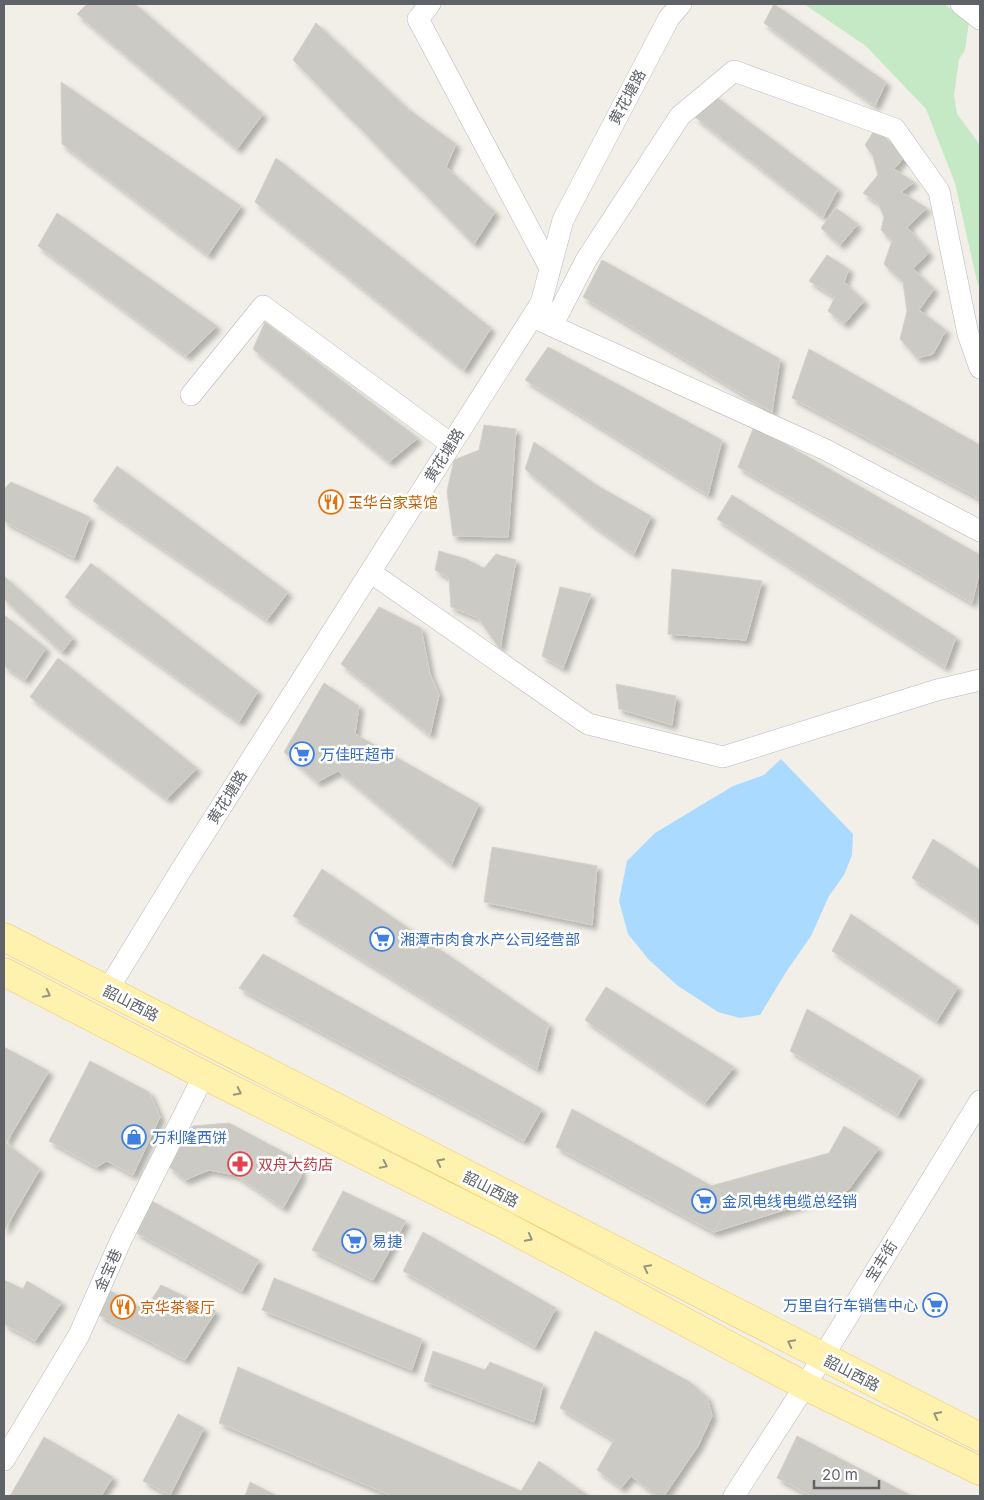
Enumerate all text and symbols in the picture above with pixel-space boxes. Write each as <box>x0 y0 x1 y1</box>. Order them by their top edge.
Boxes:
street label: 黄花塘路 <box>605 66 649 128</box>
street label: 黄花塘路 <box>420 425 468 485</box>
restaurant icon: 玉华台家菜馆 <box>318 489 344 515</box>
place label: 玉华台家菜馆 <box>348 493 438 512</box>
supermarket icon: 万佳旺超市 <box>289 741 315 767</box>
place label: 万佳旺超市 <box>320 745 395 764</box>
street label: 黄花塘路 <box>203 767 251 827</box>
supermarket icon: 湘潭市肉食水产公司经营部 <box>369 926 395 952</box>
place label: 湘潭市肉食水产公司经营部 <box>400 930 580 949</box>
street label: 韶山西路 <box>100 981 162 1025</box>
one-way arrow <box>42 988 51 998</box>
one-way arrow <box>233 1086 242 1096</box>
shop icon: 万利隆西饼 <box>121 1124 147 1150</box>
place label: 万利隆西饼 <box>152 1128 227 1147</box>
pharmacy icon: 双舟大药店 <box>227 1151 253 1177</box>
place label: 双舟大药店 <box>258 1155 333 1174</box>
one-way arrow <box>436 1158 445 1168</box>
one-way arrow <box>379 1159 388 1169</box>
street label: 韶山西路 <box>460 1167 522 1211</box>
supermarket icon: 金凤电线电缆总经销 <box>691 1188 717 1214</box>
place label: 金凤电线电缆总经销 <box>722 1192 857 1211</box>
supermarket icon: 易捷 <box>341 1228 367 1254</box>
place label: 易捷 <box>372 1232 402 1251</box>
one-way arrow <box>523 1232 532 1242</box>
street label: 宝丰街 <box>861 1237 901 1285</box>
street label: 金宝巷 <box>90 1246 126 1294</box>
one-way arrow <box>643 1264 652 1274</box>
supermarket icon: 万里自行车销售中心 <box>922 1292 948 1318</box>
restaurant icon: 京华茶餐厅 <box>110 1294 136 1320</box>
place label: 万里自行车销售中心 <box>783 1296 918 1315</box>
place label: 京华茶餐厅 <box>140 1298 215 1317</box>
one-way arrow <box>788 1339 797 1349</box>
street label: 韶山西路 <box>821 1351 883 1395</box>
one-way arrow <box>933 1412 942 1422</box>
scale bar <box>814 1458 879 1490</box>
text: 20 m <box>822 1465 858 1484</box>

